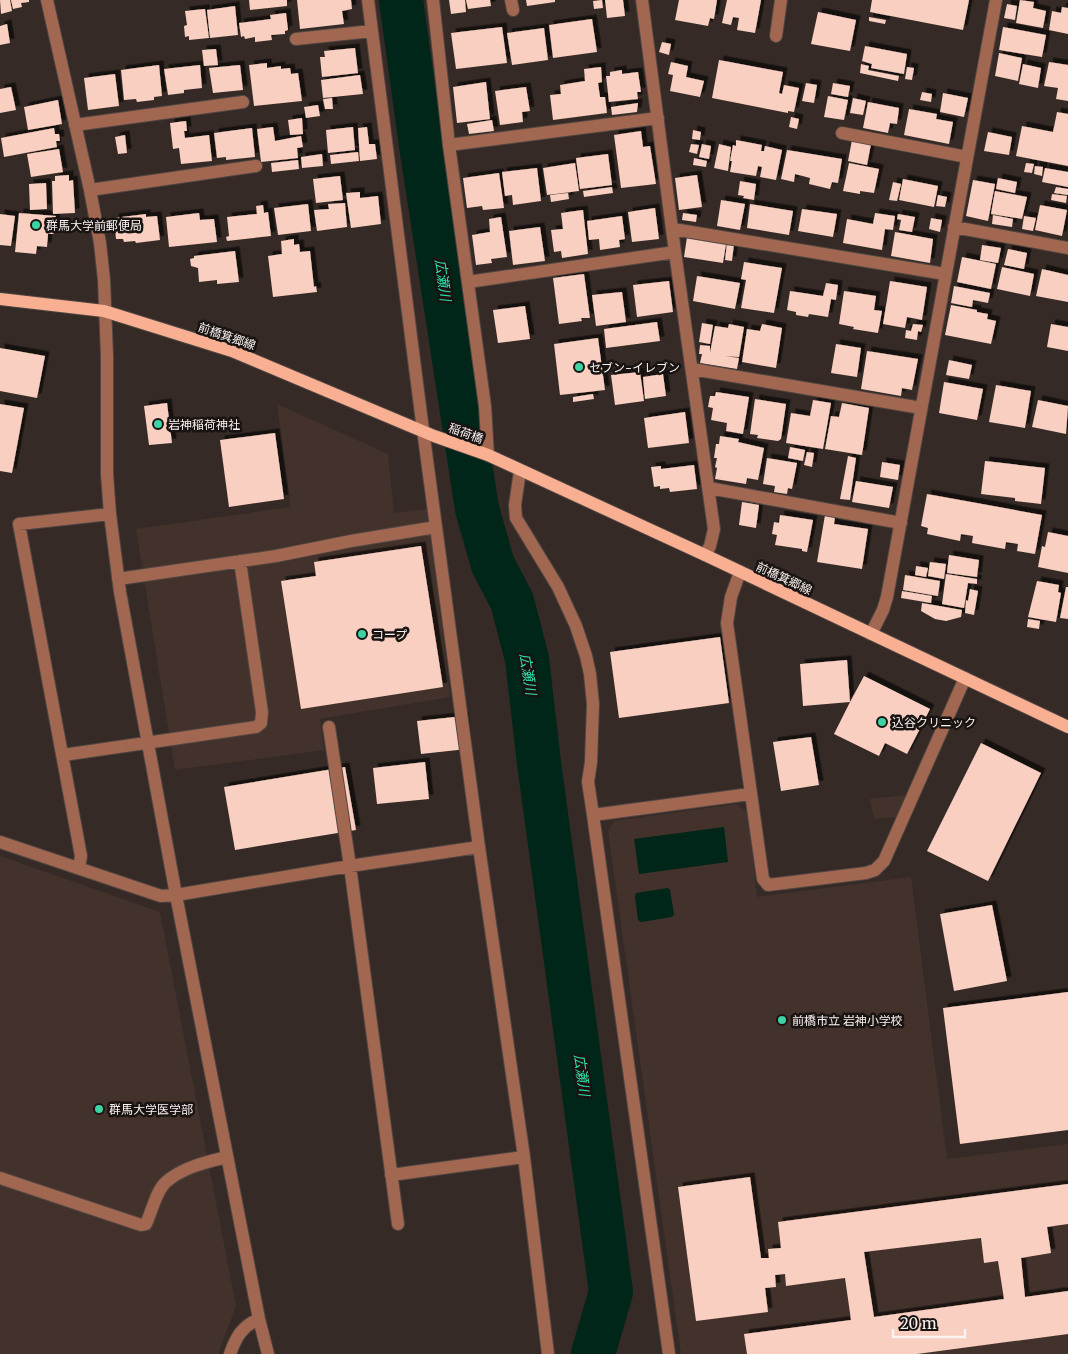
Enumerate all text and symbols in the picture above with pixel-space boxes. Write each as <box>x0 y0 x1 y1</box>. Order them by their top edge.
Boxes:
place label: 群馬大学前郵便局 <box>46 218 142 233</box>
marker: 群馬大学前郵便局 <box>30 219 42 231</box>
water label: 広瀬川 <box>431 258 455 304</box>
street label: 前橋箕郷線 <box>196 319 258 353</box>
place label: セブン-イレブン <box>589 360 680 375</box>
marker: セブン-イレブン <box>573 361 585 373</box>
place label: 岩神稲荷神社 <box>168 417 240 432</box>
marker: 岩神稲荷神社 <box>152 418 164 430</box>
street label: 稲荷橋 <box>447 420 485 446</box>
street label: 前橋箕郷線 <box>754 559 814 597</box>
place label: コープ <box>372 627 407 642</box>
marker: コープ <box>356 628 368 640</box>
water label: 広瀬川 <box>516 652 540 698</box>
place label: 込谷クリニック <box>892 715 976 730</box>
marker: 込谷クリニック <box>876 716 888 728</box>
place label: 前橋市立 岩神小学校 <box>792 1013 903 1028</box>
marker: 前橋市立 岩神小学校 <box>776 1014 788 1026</box>
water label: 広瀬川 <box>570 1053 594 1099</box>
place label: 群馬大学医学部 <box>109 1102 193 1117</box>
marker: 群馬大学医学部 <box>93 1103 105 1115</box>
scale bar <box>893 1306 966 1338</box>
text: 20 m <box>900 1314 937 1333</box>

